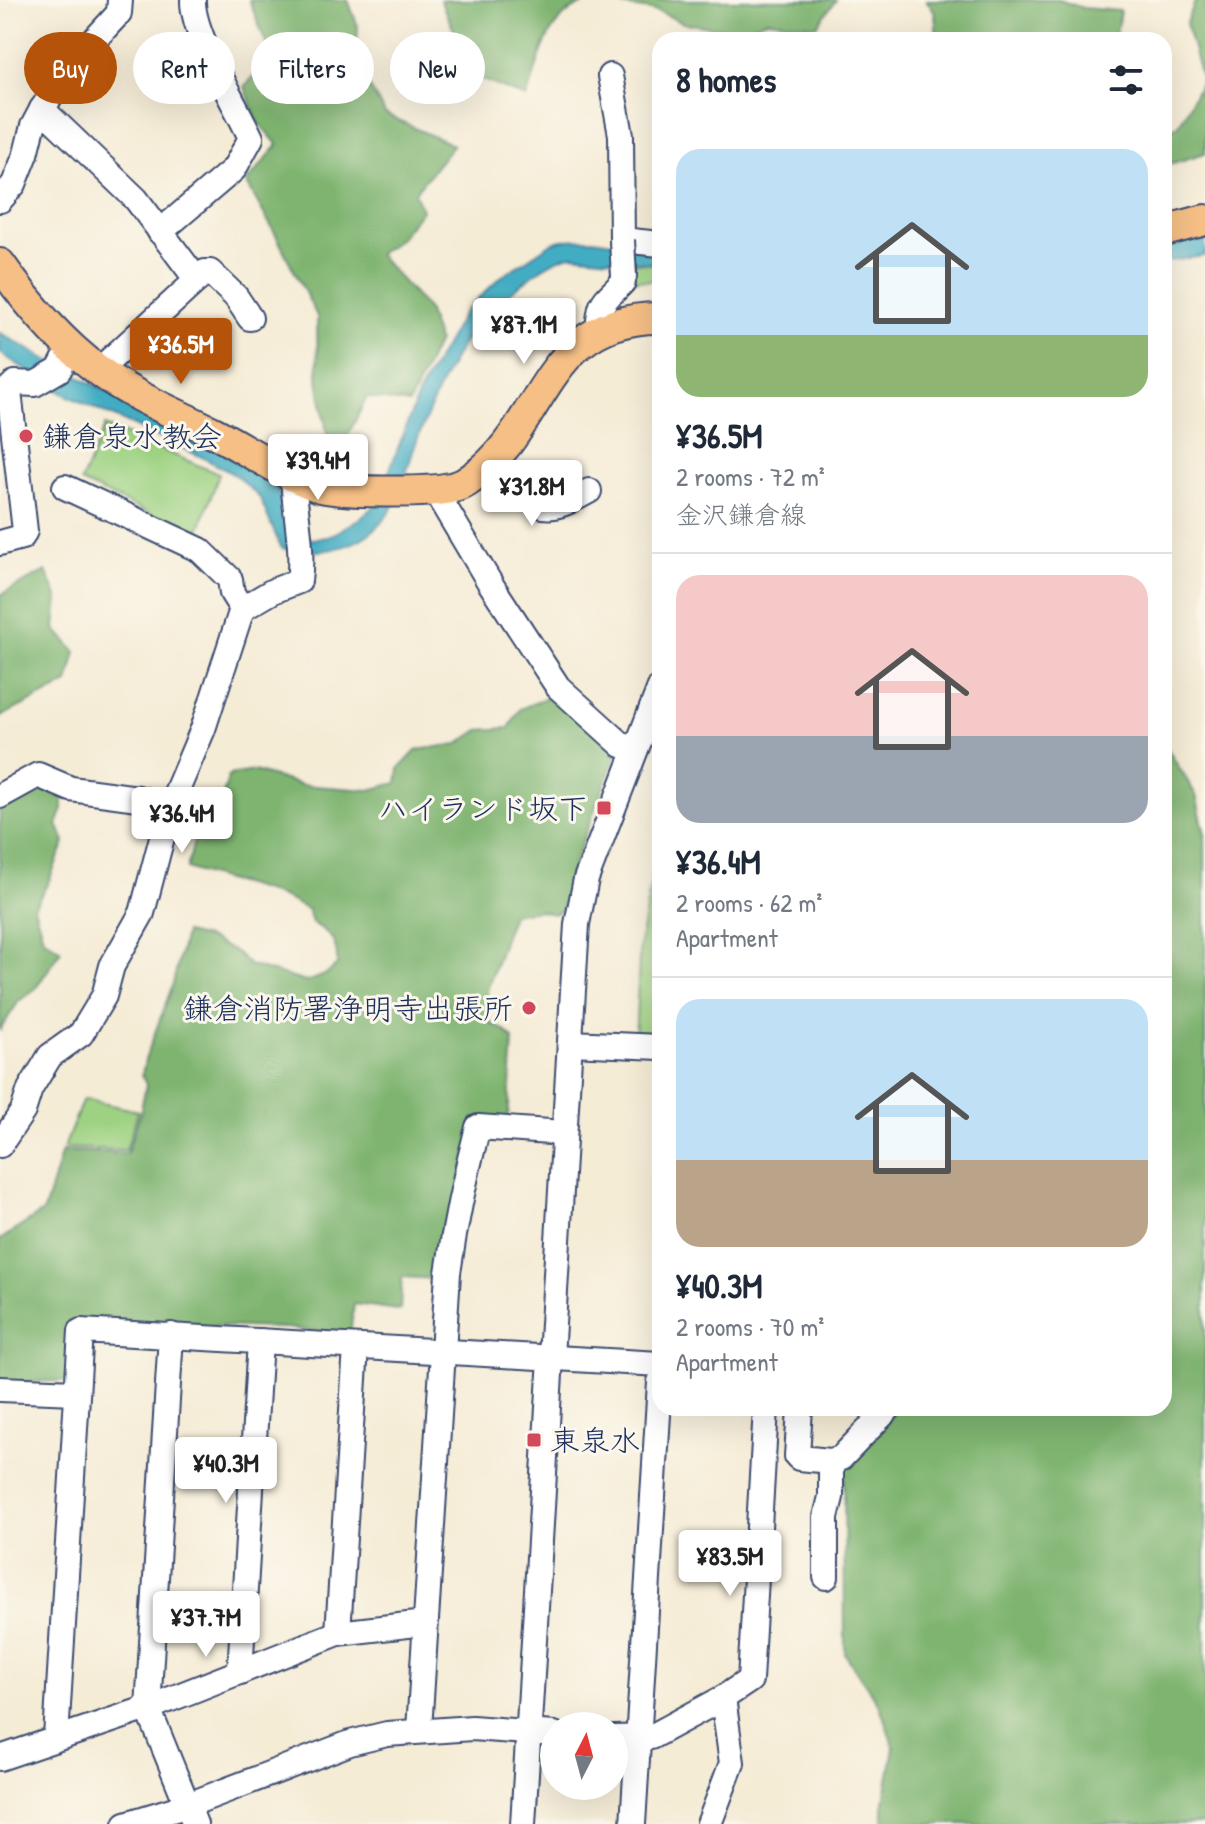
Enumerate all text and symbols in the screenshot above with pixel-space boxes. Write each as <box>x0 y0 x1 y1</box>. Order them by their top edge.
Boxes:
chip: Buy <box>24 32 117 104</box>
chip: Rent <box>133 32 235 104</box>
chip: Filters <box>251 32 374 104</box>
chip: New <box>390 32 485 104</box>
text: 8 homes <box>676 57 776 103</box>
icon: filters <box>1104 58 1148 102</box>
icon: home <box>840 201 984 345</box>
pin: ¥87.1M <box>459 298 589 366</box>
text: ¥87.1M <box>491 306 557 341</box>
pin: ¥36.5M <box>116 318 246 386</box>
text: ¥36.5M <box>148 326 214 361</box>
text: ¥36.5M <box>676 413 762 459</box>
place label: 鎌倉泉水教会 <box>42 416 222 456</box>
marker: 鎌倉泉水教会 <box>17 427 35 445</box>
pin: ¥39.4M <box>253 434 383 502</box>
text: ¥39.4M <box>286 442 350 477</box>
text: 2 rooms · 72 m² <box>676 459 825 494</box>
pin: ¥31.8M <box>467 460 597 528</box>
text: ¥31.8M <box>499 468 565 503</box>
text: 金沢鎌倉線 <box>676 497 806 532</box>
icon: home <box>840 627 984 771</box>
pin: ¥36.4M <box>117 787 247 855</box>
place label: ハイランド坂下 <box>378 788 588 828</box>
text: ¥36.4M <box>150 795 214 830</box>
marker: ハイランド坂下 <box>595 799 613 817</box>
text: ¥36.4M <box>676 839 761 885</box>
text: 2 rooms · 62 m² <box>676 885 822 920</box>
text: Apartment <box>676 920 778 955</box>
place label: 鎌倉消防署浄明寺出張所 <box>183 988 513 1028</box>
marker: 鎌倉消防署浄明寺出張所 <box>520 999 538 1017</box>
icon: home <box>840 1051 984 1195</box>
text: ¥40.3M <box>676 1263 763 1309</box>
text: 2 rooms · 70 m² <box>676 1309 824 1344</box>
text: Apartment <box>676 1344 778 1379</box>
place label: 東泉水 <box>550 1420 640 1460</box>
marker: 東泉水 <box>525 1431 543 1449</box>
pin: ¥40.3M <box>161 1437 291 1505</box>
text: ¥40.3M <box>193 1445 259 1480</box>
pin: ¥83.5M <box>665 1530 795 1598</box>
text: ¥83.5M <box>696 1538 764 1573</box>
pin: ¥37.7M <box>141 1591 271 1659</box>
text: ¥37.7M <box>171 1599 241 1634</box>
north arrow <box>540 1712 628 1800</box>
map controls <box>540 1712 628 1800</box>

